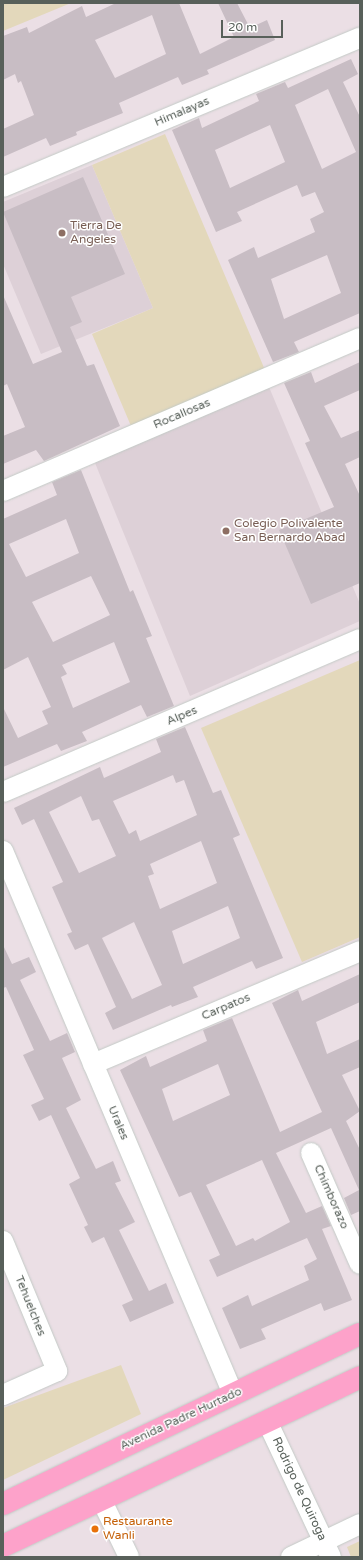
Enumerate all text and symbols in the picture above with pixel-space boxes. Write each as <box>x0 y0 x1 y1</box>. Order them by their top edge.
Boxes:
scale bar <box>223 12 285 38</box>
text: 20 m <box>228 20 257 34</box>
street label: Himalayas <box>152 94 212 130</box>
place label: Tierra De Angeles <box>70 219 122 247</box>
marker: Tierra De Angeles <box>57 228 67 238</box>
street label: Rocallosas <box>151 396 213 432</box>
place label: Colegio Polivalente San Bernardo Abad <box>234 517 345 545</box>
marker: Colegio Polivalente San Bernardo Abad <box>221 526 231 536</box>
street label: Alpes <box>164 703 200 729</box>
street label: Carpatos <box>200 990 252 1024</box>
street label: Urales <box>104 1104 132 1142</box>
street label: Chimborazo <box>310 1162 352 1232</box>
street label: Tehuelches <box>11 1274 49 1338</box>
street label: Avenida Padre Hurtado <box>118 1384 244 1454</box>
street label: Rodrigo de Quiroga <box>269 1435 329 1543</box>
place label: Restaurante Wanli <box>103 1515 172 1543</box>
marker: Restaurante Wanli <box>90 1524 100 1534</box>

